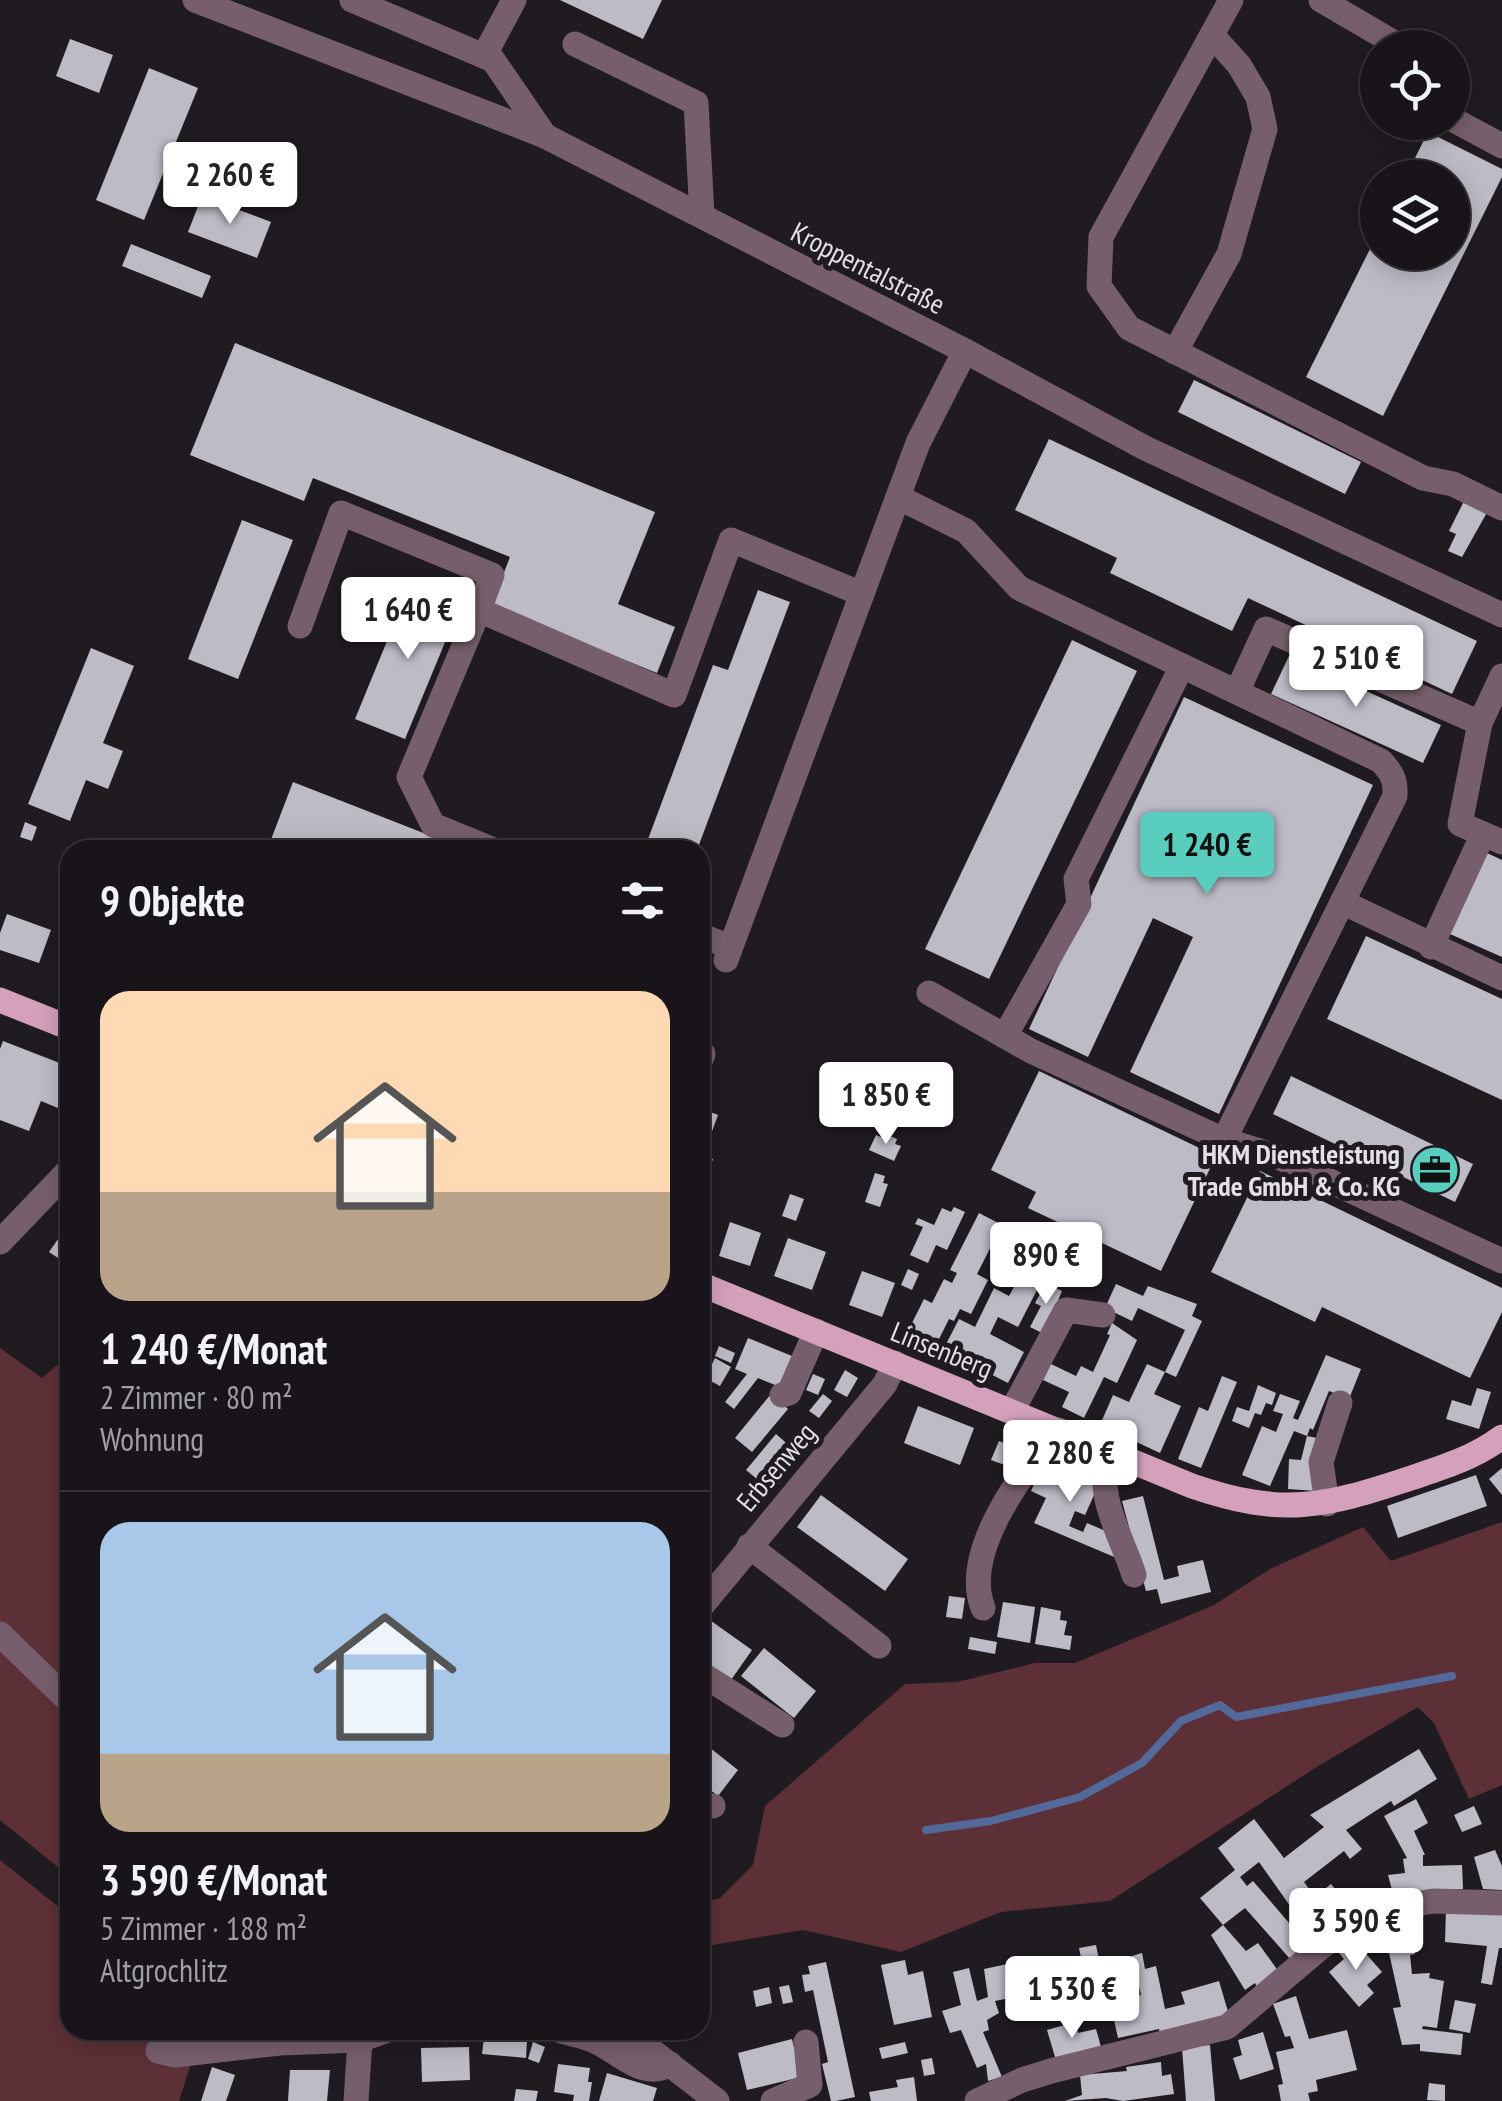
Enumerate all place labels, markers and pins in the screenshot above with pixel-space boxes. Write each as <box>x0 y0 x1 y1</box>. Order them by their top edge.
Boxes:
pin: 2 260 € <box>138 142 322 227</box>
pin: 1 640 € <box>316 577 500 662</box>
pin: 2 510 € <box>1264 625 1448 710</box>
pin: 1 240 € <box>1115 812 1299 897</box>
pin: 1 850 € <box>794 1062 978 1147</box>
place label: HKM Dienstleistung Trade GmbH & Co. KG <box>1188 1135 1400 1204</box>
office icon: HKM Dienstleistung Trade GmbH & Co. KG <box>1409 1144 1461 1196</box>
pin: 890 € <box>976 1222 1116 1307</box>
pin: 2 280 € <box>978 1420 1162 1505</box>
pin: 3 590 € <box>1264 1888 1448 1973</box>
pin: 1 530 € <box>980 1956 1164 2041</box>

